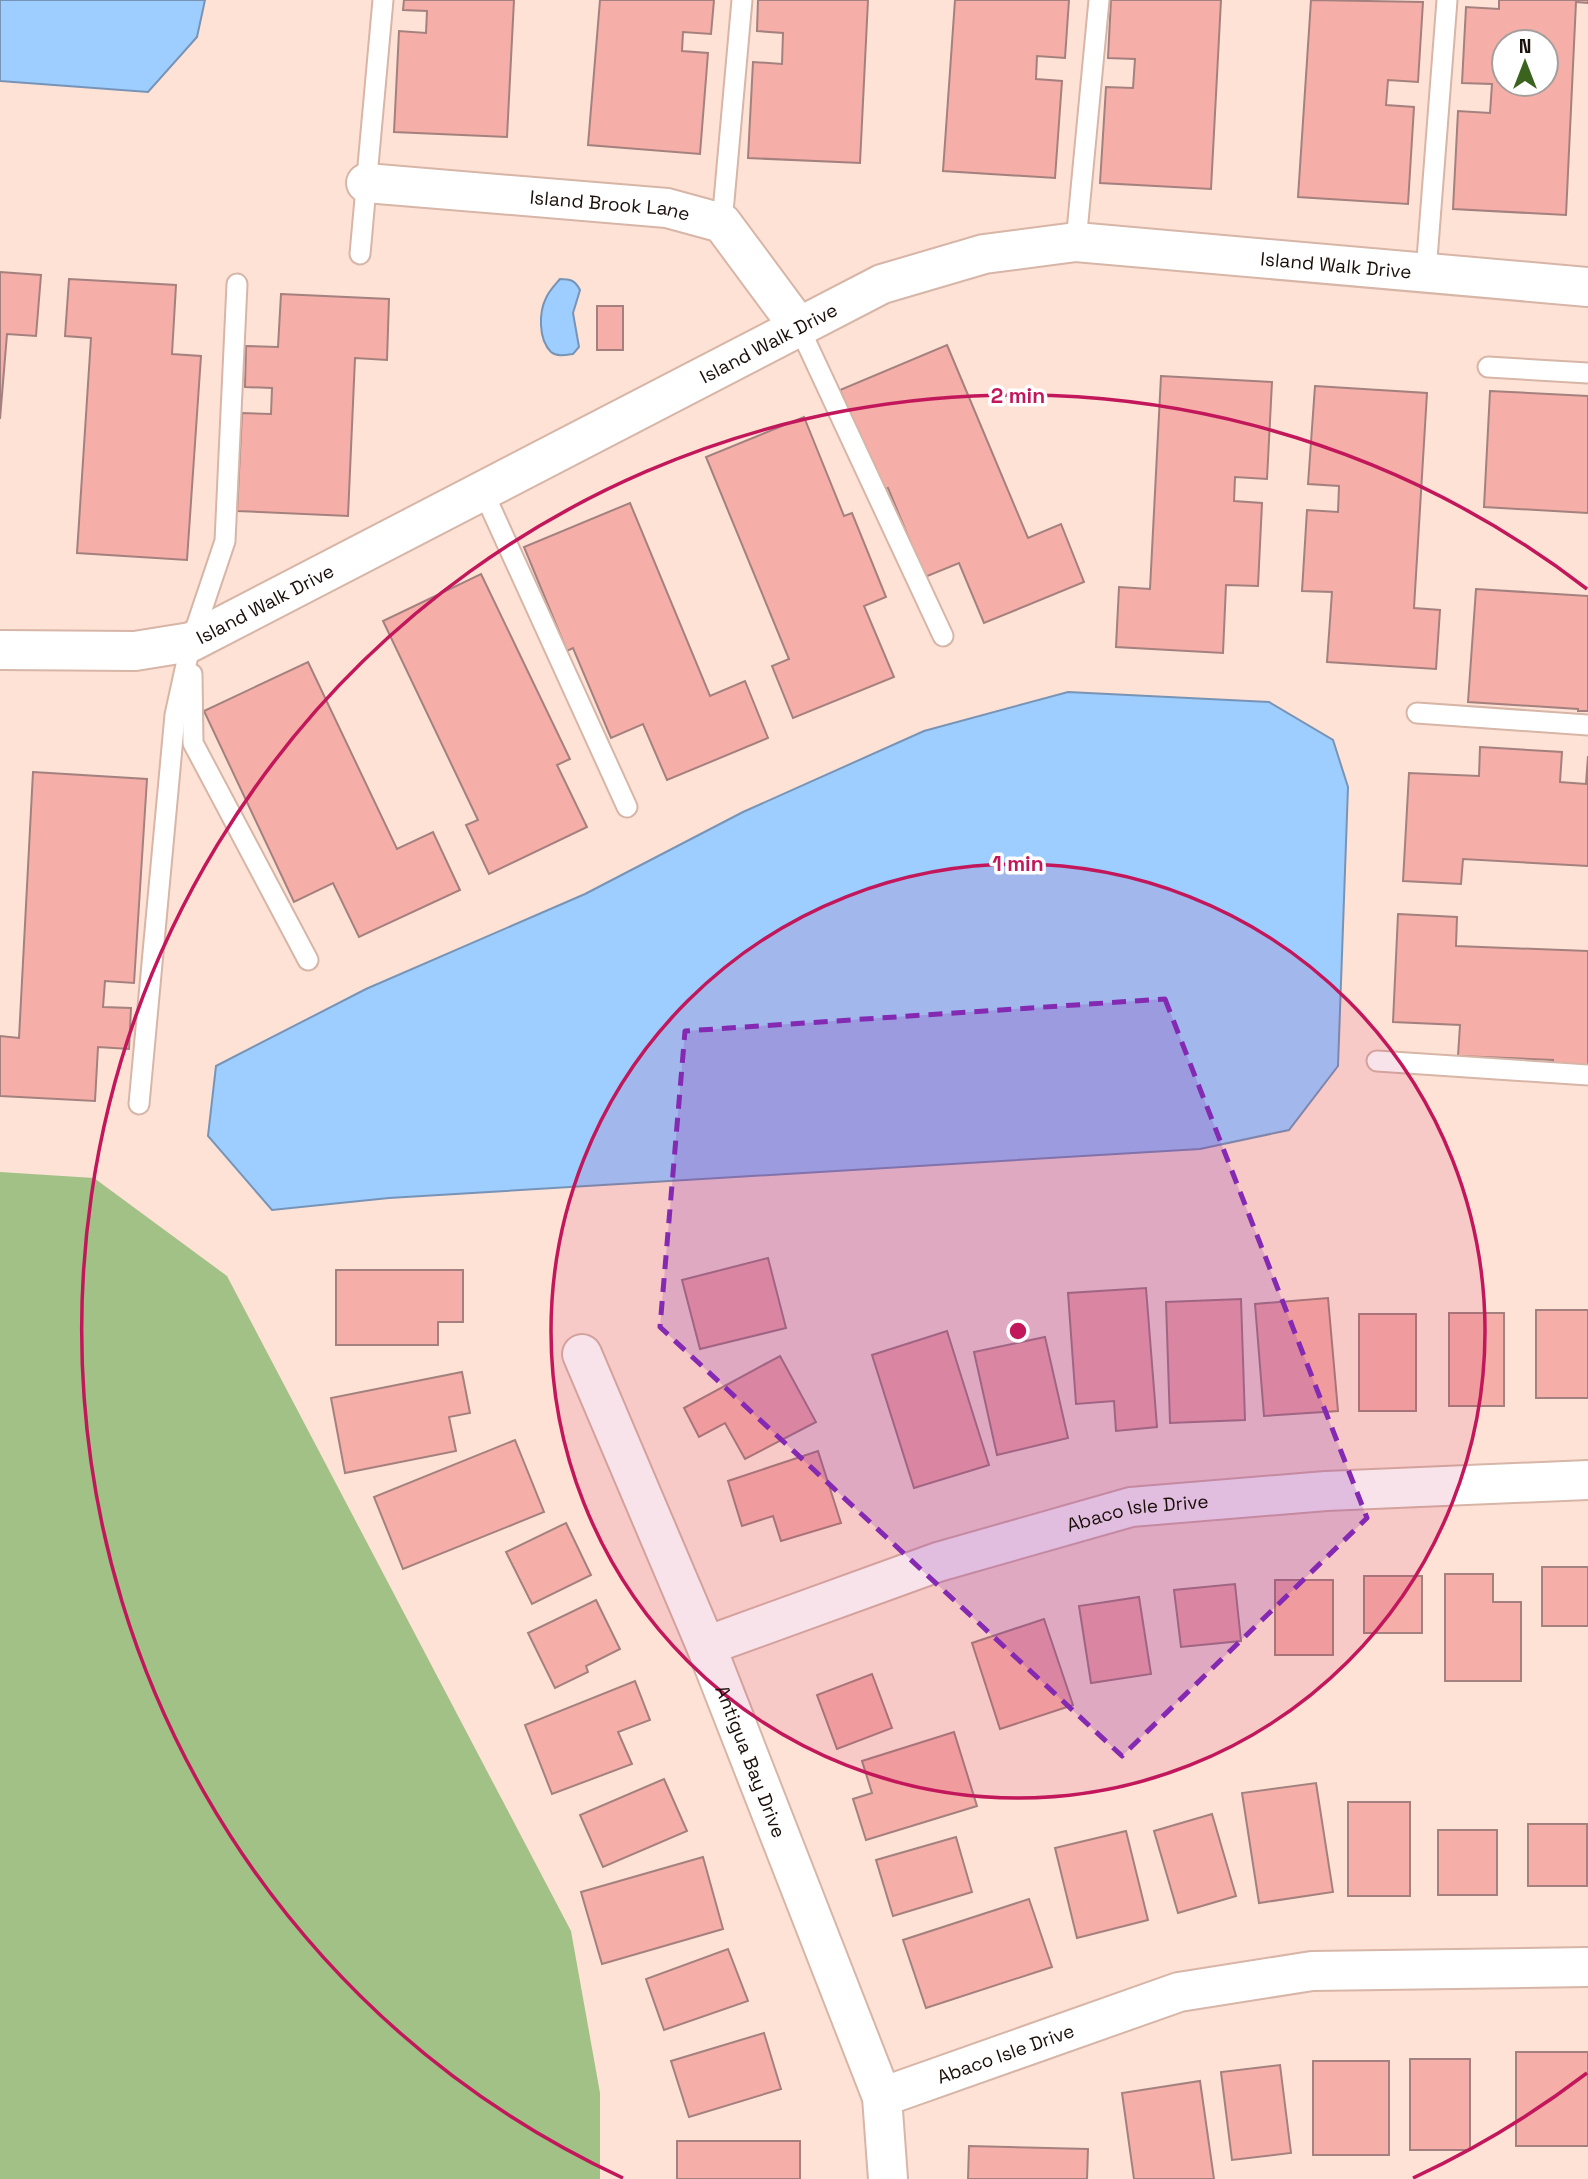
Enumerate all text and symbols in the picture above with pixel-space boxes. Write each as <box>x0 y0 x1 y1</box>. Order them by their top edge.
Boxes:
north arrow <box>1490 28 1560 98</box>
text: N <box>1519 34 1531 59</box>
street label: Island Brook Lane <box>529 184 693 226</box>
street label: Island Walk Drive <box>1259 246 1413 284</box>
street label: Island Walk Drive <box>695 297 841 389</box>
text: 2 min <box>991 382 1045 409</box>
street label: Island Walk Drive <box>192 558 338 650</box>
text: 1 min <box>992 850 1044 877</box>
centre of rings <box>1006 1319 1030 1343</box>
street label: Abaco Isle Drive <box>1064 1488 1209 1537</box>
street label: Antigua Bay Drive <box>710 1681 792 1841</box>
street label: Abaco Isle Drive <box>933 2018 1078 2089</box>

